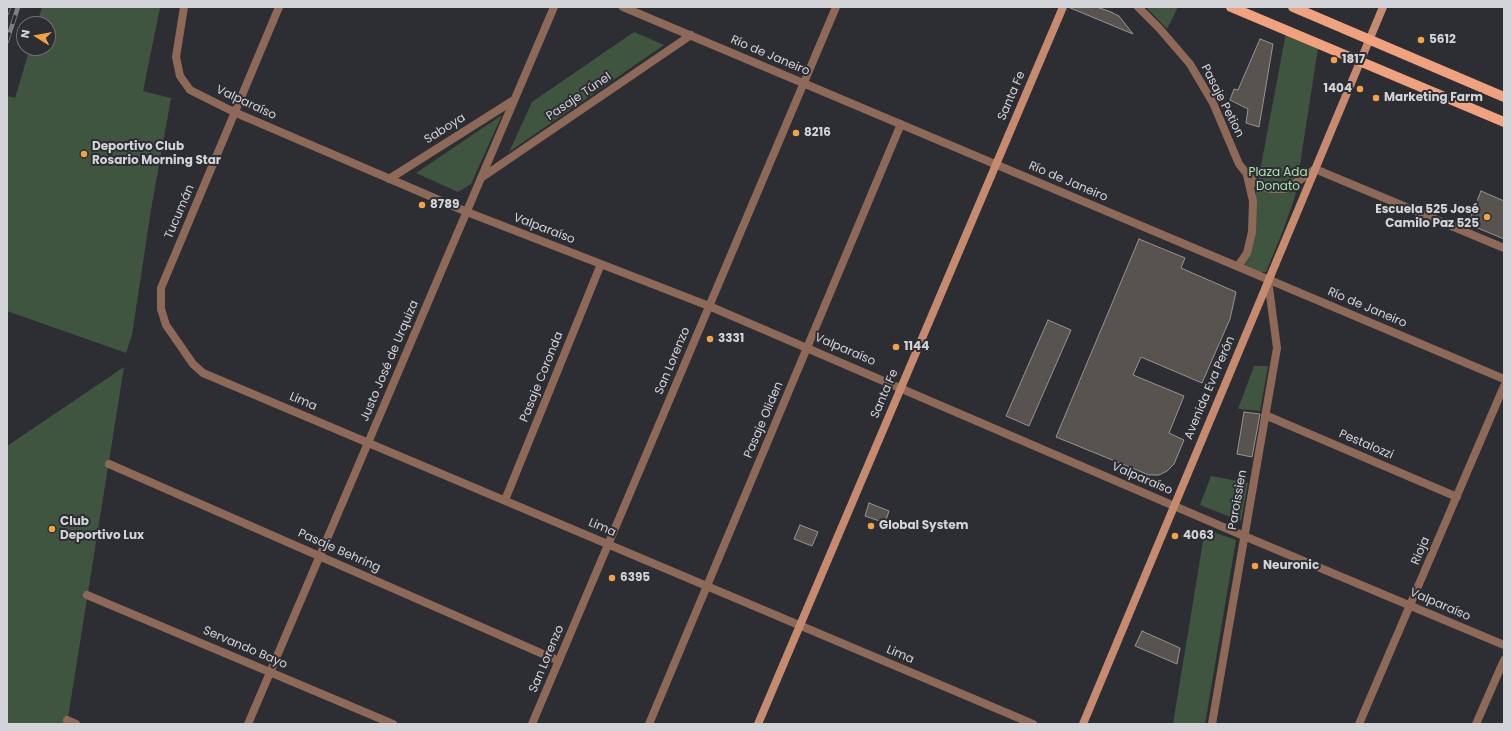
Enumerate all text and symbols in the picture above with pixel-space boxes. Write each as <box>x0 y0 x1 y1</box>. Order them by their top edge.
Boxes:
north arrow <box>16 16 56 56</box>
text: N <box>17 28 34 39</box>
street label: Río de Janeiro <box>728 33 812 79</box>
place label: 5612 <box>1429 33 1456 47</box>
marker: 5612 <box>1416 35 1426 45</box>
place label: 1817 <box>1342 53 1365 67</box>
marker: 1817 <box>1329 55 1339 65</box>
street label: Pasaje Petion <box>1197 62 1247 140</box>
street label: Santa Fe <box>995 69 1029 123</box>
street label: Pasaje Túnel <box>544 70 614 124</box>
place label: 1404 <box>1323 82 1352 96</box>
street label: Valparaíso <box>214 83 278 123</box>
marker: 1404 <box>1355 84 1365 94</box>
place label: Marketing Farm <box>1384 91 1483 105</box>
marker: Marketing Farm <box>1371 93 1381 103</box>
street label: Saboya <box>422 111 468 147</box>
place label: 8216 <box>804 126 831 140</box>
marker: 8216 <box>791 128 801 138</box>
place label: Deportivo Club Rosario Morning Star <box>92 140 221 168</box>
marker: Deportivo Club Rosario Morning Star <box>79 149 89 159</box>
street label: Río de Janeiro <box>1026 159 1110 205</box>
park label: Plaza Ada Donato <box>1248 166 1308 194</box>
street label: Tucumán <box>162 183 198 241</box>
place label: 8789 <box>430 198 459 212</box>
marker: 8789 <box>417 200 427 210</box>
place label: Escuela 525 José Camilo Paz 525 <box>1375 203 1479 231</box>
street label: Valparaíso <box>511 211 577 247</box>
marker: Escuela 525 José Camilo Paz 525 <box>1482 212 1492 222</box>
street label: Río de Janeiro <box>1325 285 1409 331</box>
street label: Justo José de Urquiza <box>358 298 422 424</box>
street label: San Lorenzo <box>652 325 694 397</box>
street label: Pasaje Coronda <box>517 330 567 424</box>
street label: Valparaíso <box>812 331 878 369</box>
place label: 3331 <box>718 332 744 346</box>
marker: 3331 <box>705 334 715 344</box>
street label: Avenida Eva Perón <box>1182 334 1238 442</box>
place label: 1144 <box>904 340 929 354</box>
marker: 1144 <box>891 342 901 352</box>
street label: Santa Fe <box>868 367 902 421</box>
street label: Pasaje Oliden <box>741 380 787 460</box>
street label: Lima <box>287 390 319 414</box>
street label: Pestalozzi <box>1337 427 1395 463</box>
street label: Valparaíso <box>1109 460 1175 498</box>
street label: Paroissien <box>1226 469 1250 531</box>
place label: Club Deportivo Lux <box>60 515 144 543</box>
street label: Lima <box>586 516 618 540</box>
place label: Global System <box>879 519 968 533</box>
marker: Global System <box>866 521 876 531</box>
marker: Club Deportivo Lux <box>47 524 57 534</box>
street label: Pasaje Behring <box>296 526 382 576</box>
place label: 4063 <box>1183 529 1214 543</box>
marker: 4063 <box>1170 531 1180 541</box>
street label: Rioja <box>1409 535 1433 567</box>
place label: Neuronic <box>1263 559 1319 573</box>
marker: Neuronic <box>1250 561 1260 571</box>
place label: 6395 <box>620 571 650 585</box>
marker: 6395 <box>607 573 617 583</box>
street label: Valparaíso <box>1407 586 1473 624</box>
street label: San Lorenzo <box>526 623 568 695</box>
street label: Servando Bayo <box>201 624 289 672</box>
street label: Lima <box>884 643 916 667</box>

